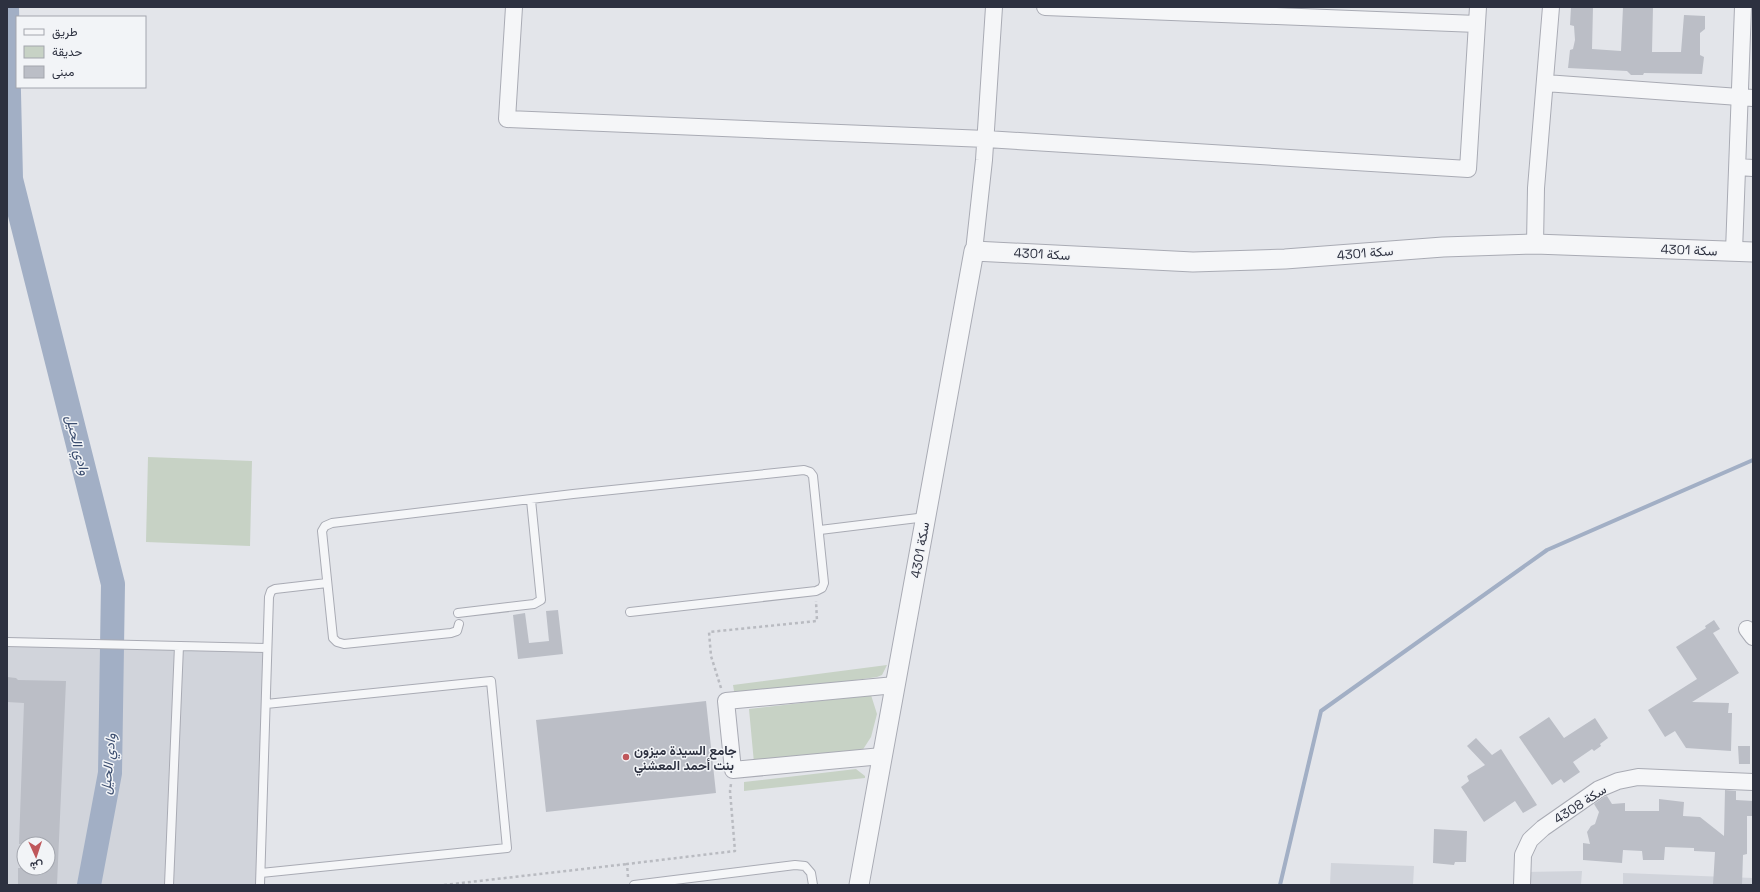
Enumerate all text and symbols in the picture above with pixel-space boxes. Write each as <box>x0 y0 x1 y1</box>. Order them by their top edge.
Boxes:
legend <box>16 16 146 88</box>
text: طريق <box>52 24 78 40</box>
text: حديقة <box>52 44 82 60</box>
text: مبنى <box>52 64 74 80</box>
street label: سكة 4301 <box>1660 241 1718 259</box>
street label: سكة 4301 <box>1336 242 1394 264</box>
street label: سكة 4301 <box>1013 244 1071 264</box>
water label: وادي الحيل <box>59 413 94 478</box>
street label: سكة 4301 <box>907 521 933 579</box>
water label: وادي الحيل <box>96 732 123 796</box>
place label: جامع السيدة ميزون بنت أحمد المعشني <box>634 742 737 776</box>
marker: جامع السيدة ميزون بنت أحمد المعشني <box>621 752 631 762</box>
street label: سكة 4308 <box>1550 781 1610 827</box>
north arrow <box>16 836 56 876</box>
text: ش <box>30 859 43 873</box>

